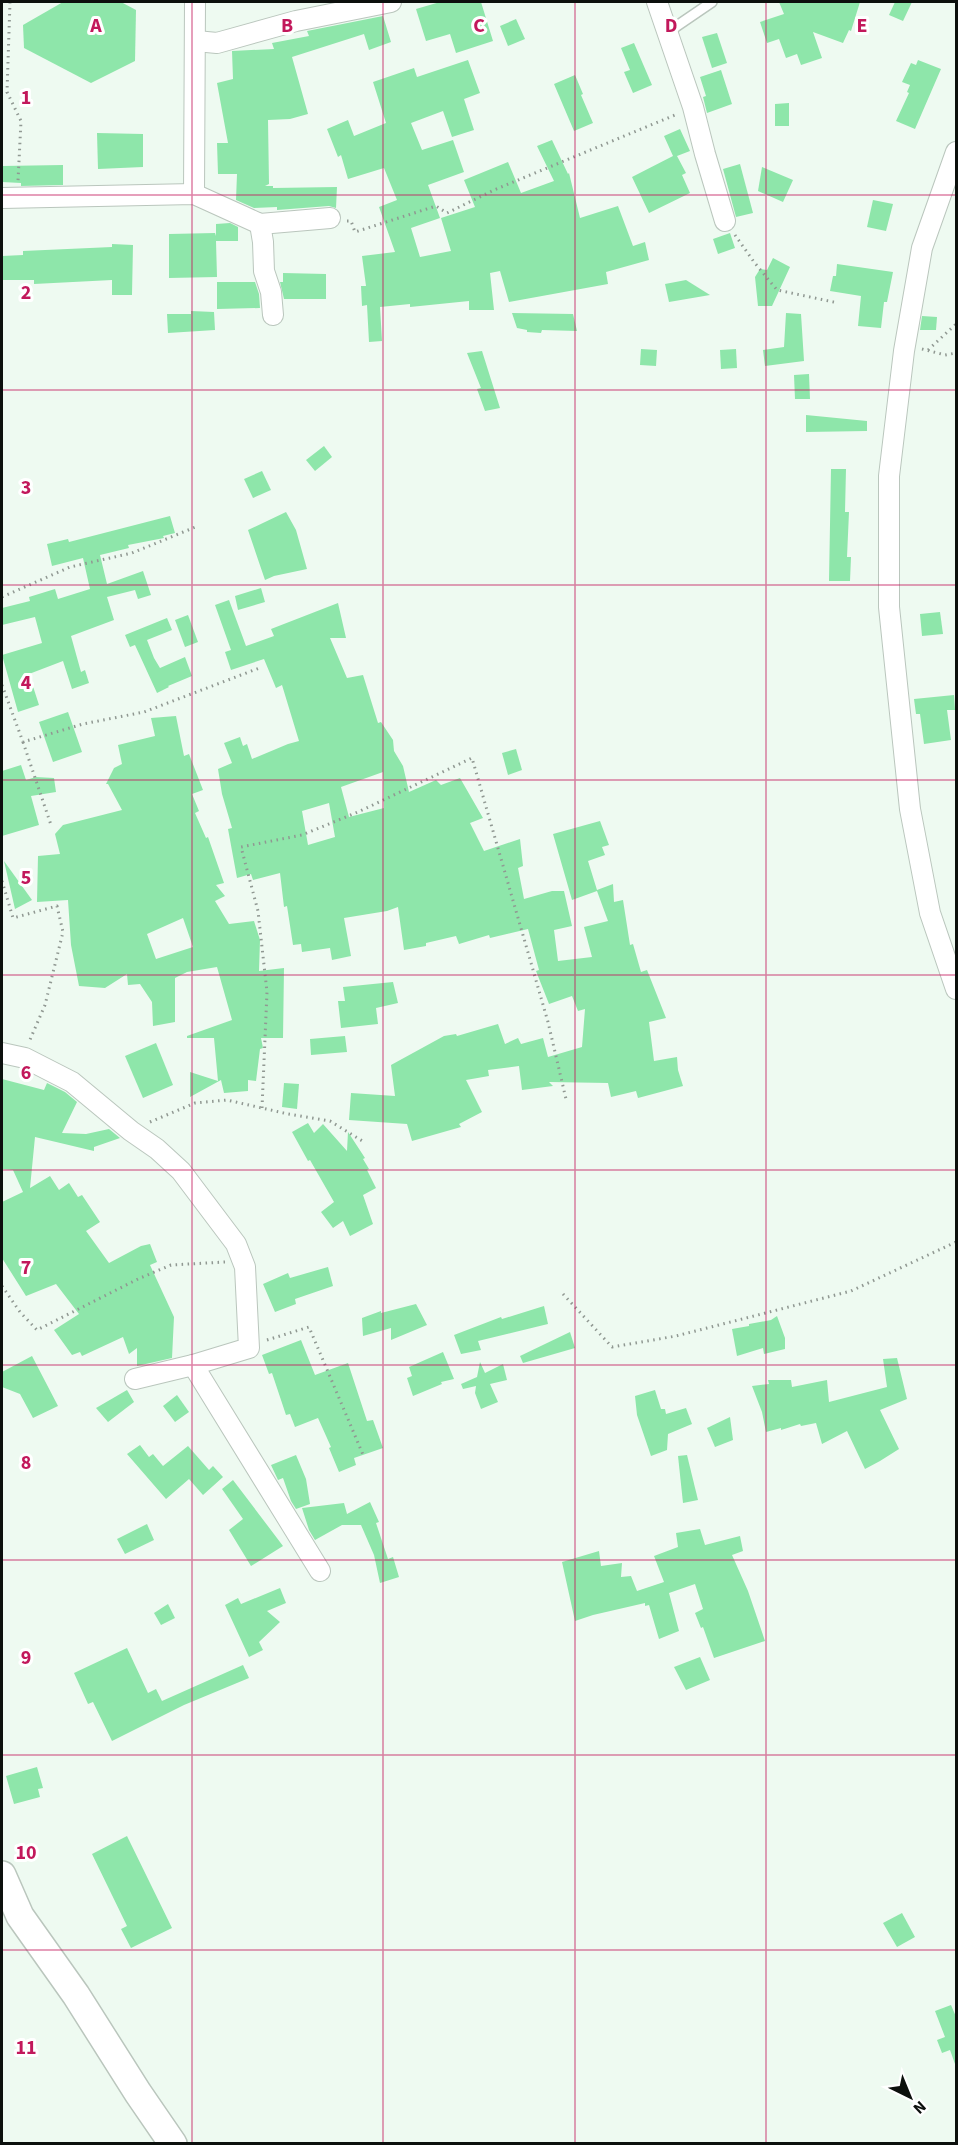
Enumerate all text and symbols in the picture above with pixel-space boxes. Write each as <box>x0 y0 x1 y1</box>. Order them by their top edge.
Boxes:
text: A <box>89 12 102 40</box>
text: B <box>281 12 293 40</box>
text: C <box>473 12 485 40</box>
text: D <box>665 12 677 40</box>
text: E <box>857 12 867 40</box>
text: 1 <box>21 84 31 112</box>
text: 2 <box>21 279 31 307</box>
text: 3 <box>21 474 31 502</box>
text: 4 <box>21 669 32 697</box>
text: 5 <box>21 864 31 892</box>
text: 6 <box>21 1059 31 1087</box>
text: 7 <box>21 1254 31 1282</box>
text: 8 <box>21 1449 31 1477</box>
text: 9 <box>21 1644 31 1672</box>
text: 10 <box>15 1839 37 1867</box>
text: 11 <box>15 2034 37 2062</box>
north arrow <box>880 2067 940 2127</box>
text: N <box>908 2096 931 2119</box>

